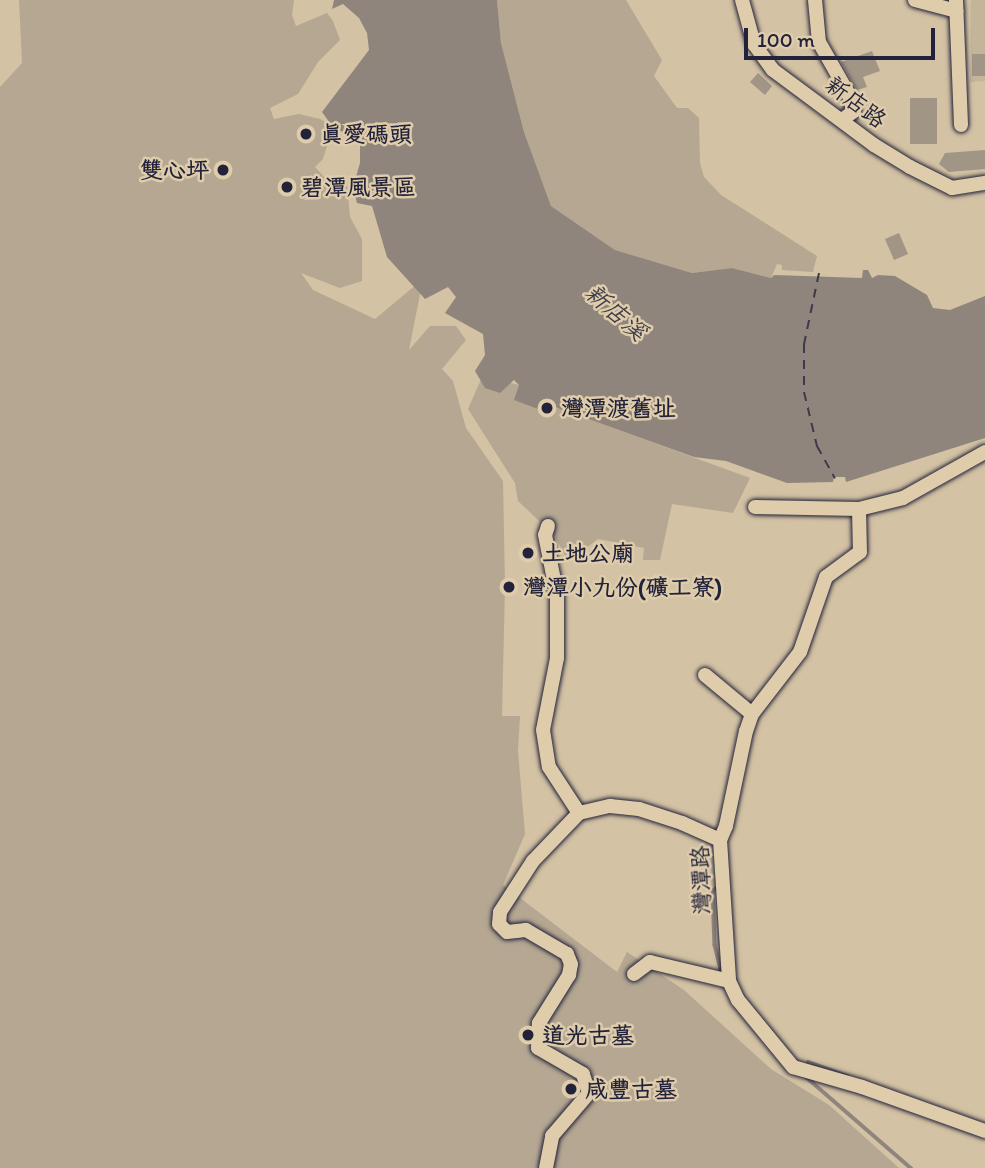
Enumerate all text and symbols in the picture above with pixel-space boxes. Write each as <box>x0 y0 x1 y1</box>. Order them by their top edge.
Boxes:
scale bar <box>747 14 938 58</box>
text: 100 m <box>757 27 815 52</box>
street label: 新店路 <box>820 70 892 134</box>
place label: 真愛碼頭 <box>320 120 412 148</box>
marker: 真愛碼頭 <box>298 126 314 142</box>
place label: 雙心坪 <box>140 156 209 184</box>
marker: 雙心坪 <box>215 162 231 178</box>
place label: 碧潭風景區 <box>301 173 416 201</box>
marker: 碧潭風景區 <box>279 179 295 195</box>
water label: 新店溪 <box>579 278 653 346</box>
place label: 灣潭渡舊址 <box>561 394 676 422</box>
marker: 灣潭渡舊址 <box>539 400 555 416</box>
place label: 土地公廟 <box>542 539 634 567</box>
marker: 土地公廟 <box>520 545 536 561</box>
place label: 灣潭小九份(礦工寮) <box>523 573 722 601</box>
marker: 灣潭小九份(礦工寮) <box>501 579 517 595</box>
street label: 灣潭路 <box>686 845 716 915</box>
place label: 道光古墓 <box>542 1021 634 1049</box>
marker: 道光古墓 <box>520 1027 536 1043</box>
place label: 咸豐古墓 <box>585 1075 677 1103</box>
marker: 咸豐古墓 <box>563 1081 579 1097</box>

